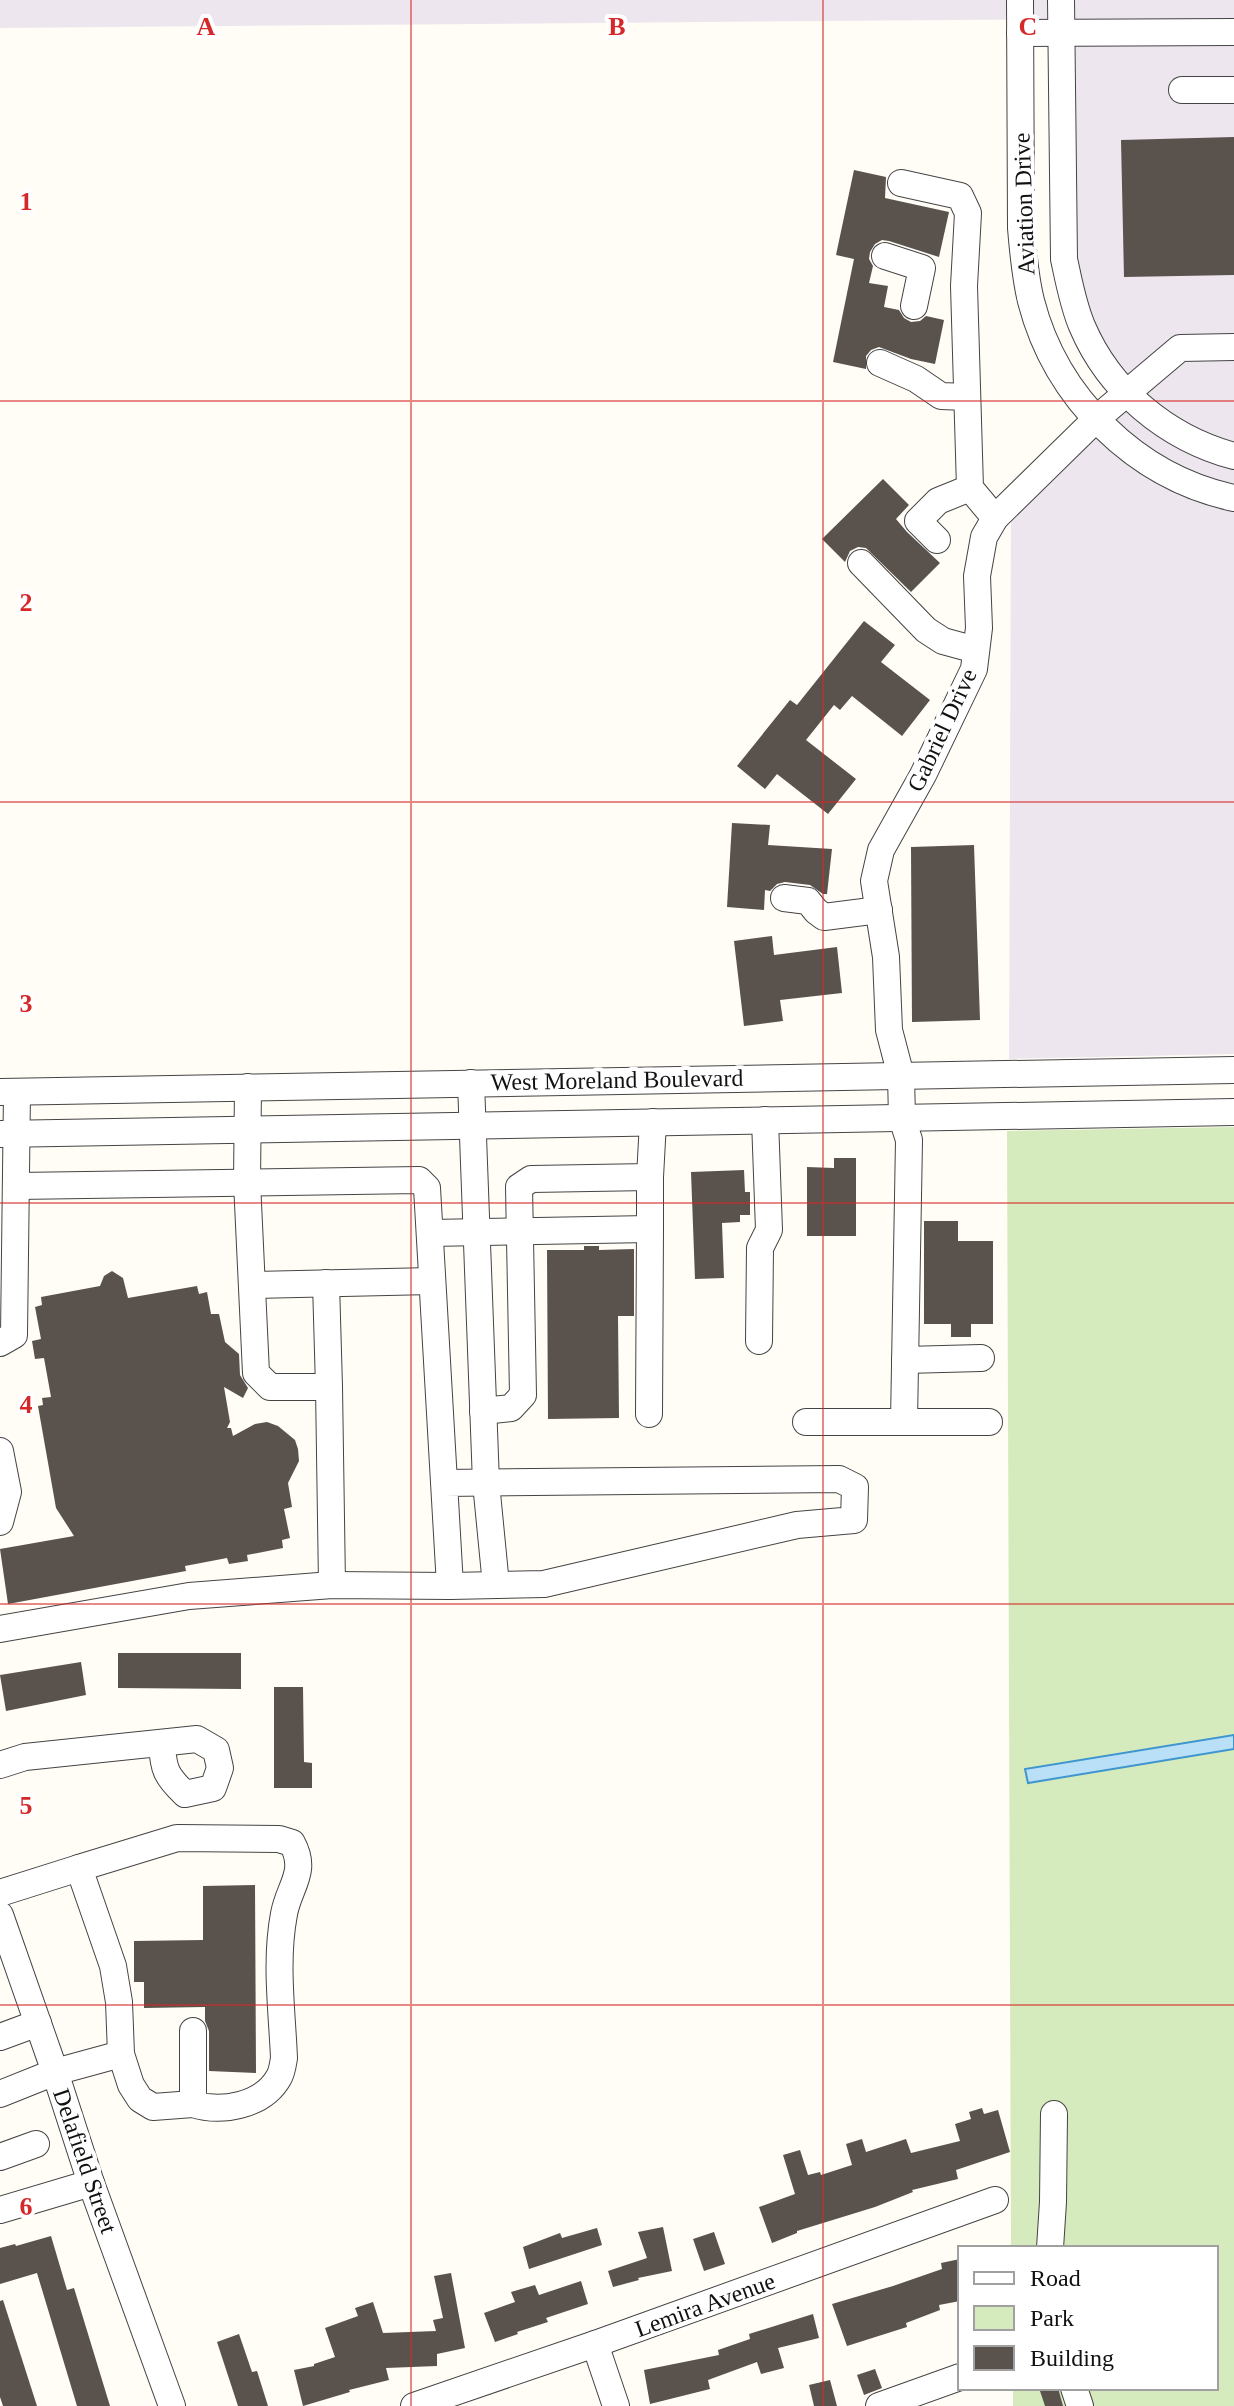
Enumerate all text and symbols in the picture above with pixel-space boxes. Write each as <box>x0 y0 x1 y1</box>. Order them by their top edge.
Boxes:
text: A <box>197 12 216 41</box>
text: B <box>608 12 626 41</box>
text: C <box>1019 12 1037 41</box>
street label: Aviation Drive <box>1009 132 1039 276</box>
text: 1 <box>20 187 33 216</box>
text: 2 <box>20 588 33 617</box>
street label: Gabriel Drive <box>902 664 982 796</box>
text: 3 <box>20 989 33 1018</box>
street label: West Moreland Boulevard <box>490 1065 744 1095</box>
text: 4 <box>20 1390 33 1419</box>
text: 5 <box>20 1791 33 1820</box>
street label: Delafield Street <box>48 2085 122 2237</box>
text: 6 <box>20 2192 33 2221</box>
legend <box>958 2246 1218 2390</box>
text: Road <box>1030 2265 1081 2291</box>
street label: Lemira Avenue <box>632 2268 778 2342</box>
text: Park <box>1030 2305 1074 2331</box>
text: Building <box>1030 2345 1114 2371</box>

